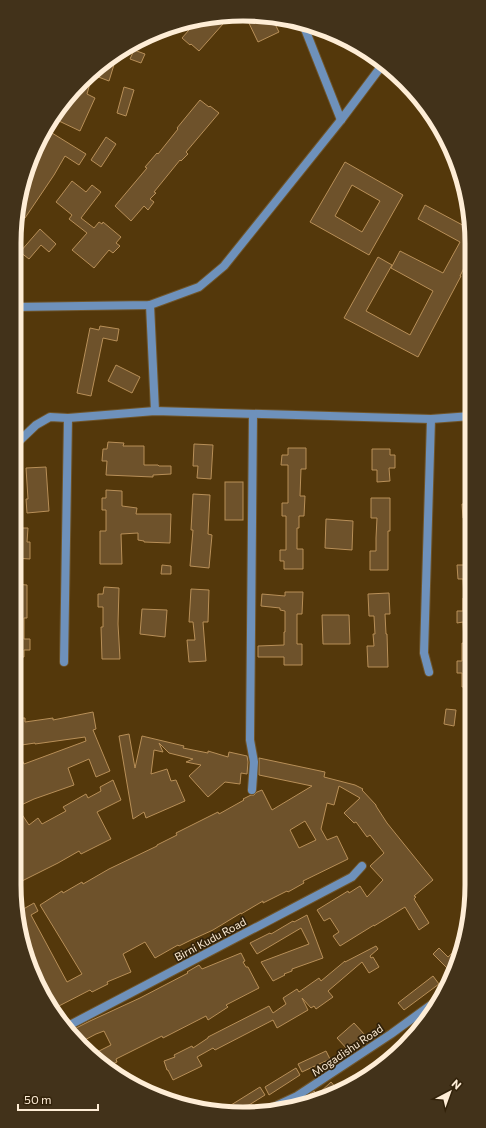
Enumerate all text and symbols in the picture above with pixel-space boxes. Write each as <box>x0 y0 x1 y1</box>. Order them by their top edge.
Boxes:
street label: Birni Kudu Road <box>172 915 248 963</box>
street label: Mogadishu Road <box>309 1021 385 1079</box>
north arrow <box>430 1072 470 1112</box>
text: N <box>450 1076 464 1092</box>
scale bar <box>18 1086 98 1112</box>
text: 50 m <box>24 1092 52 1106</box>

